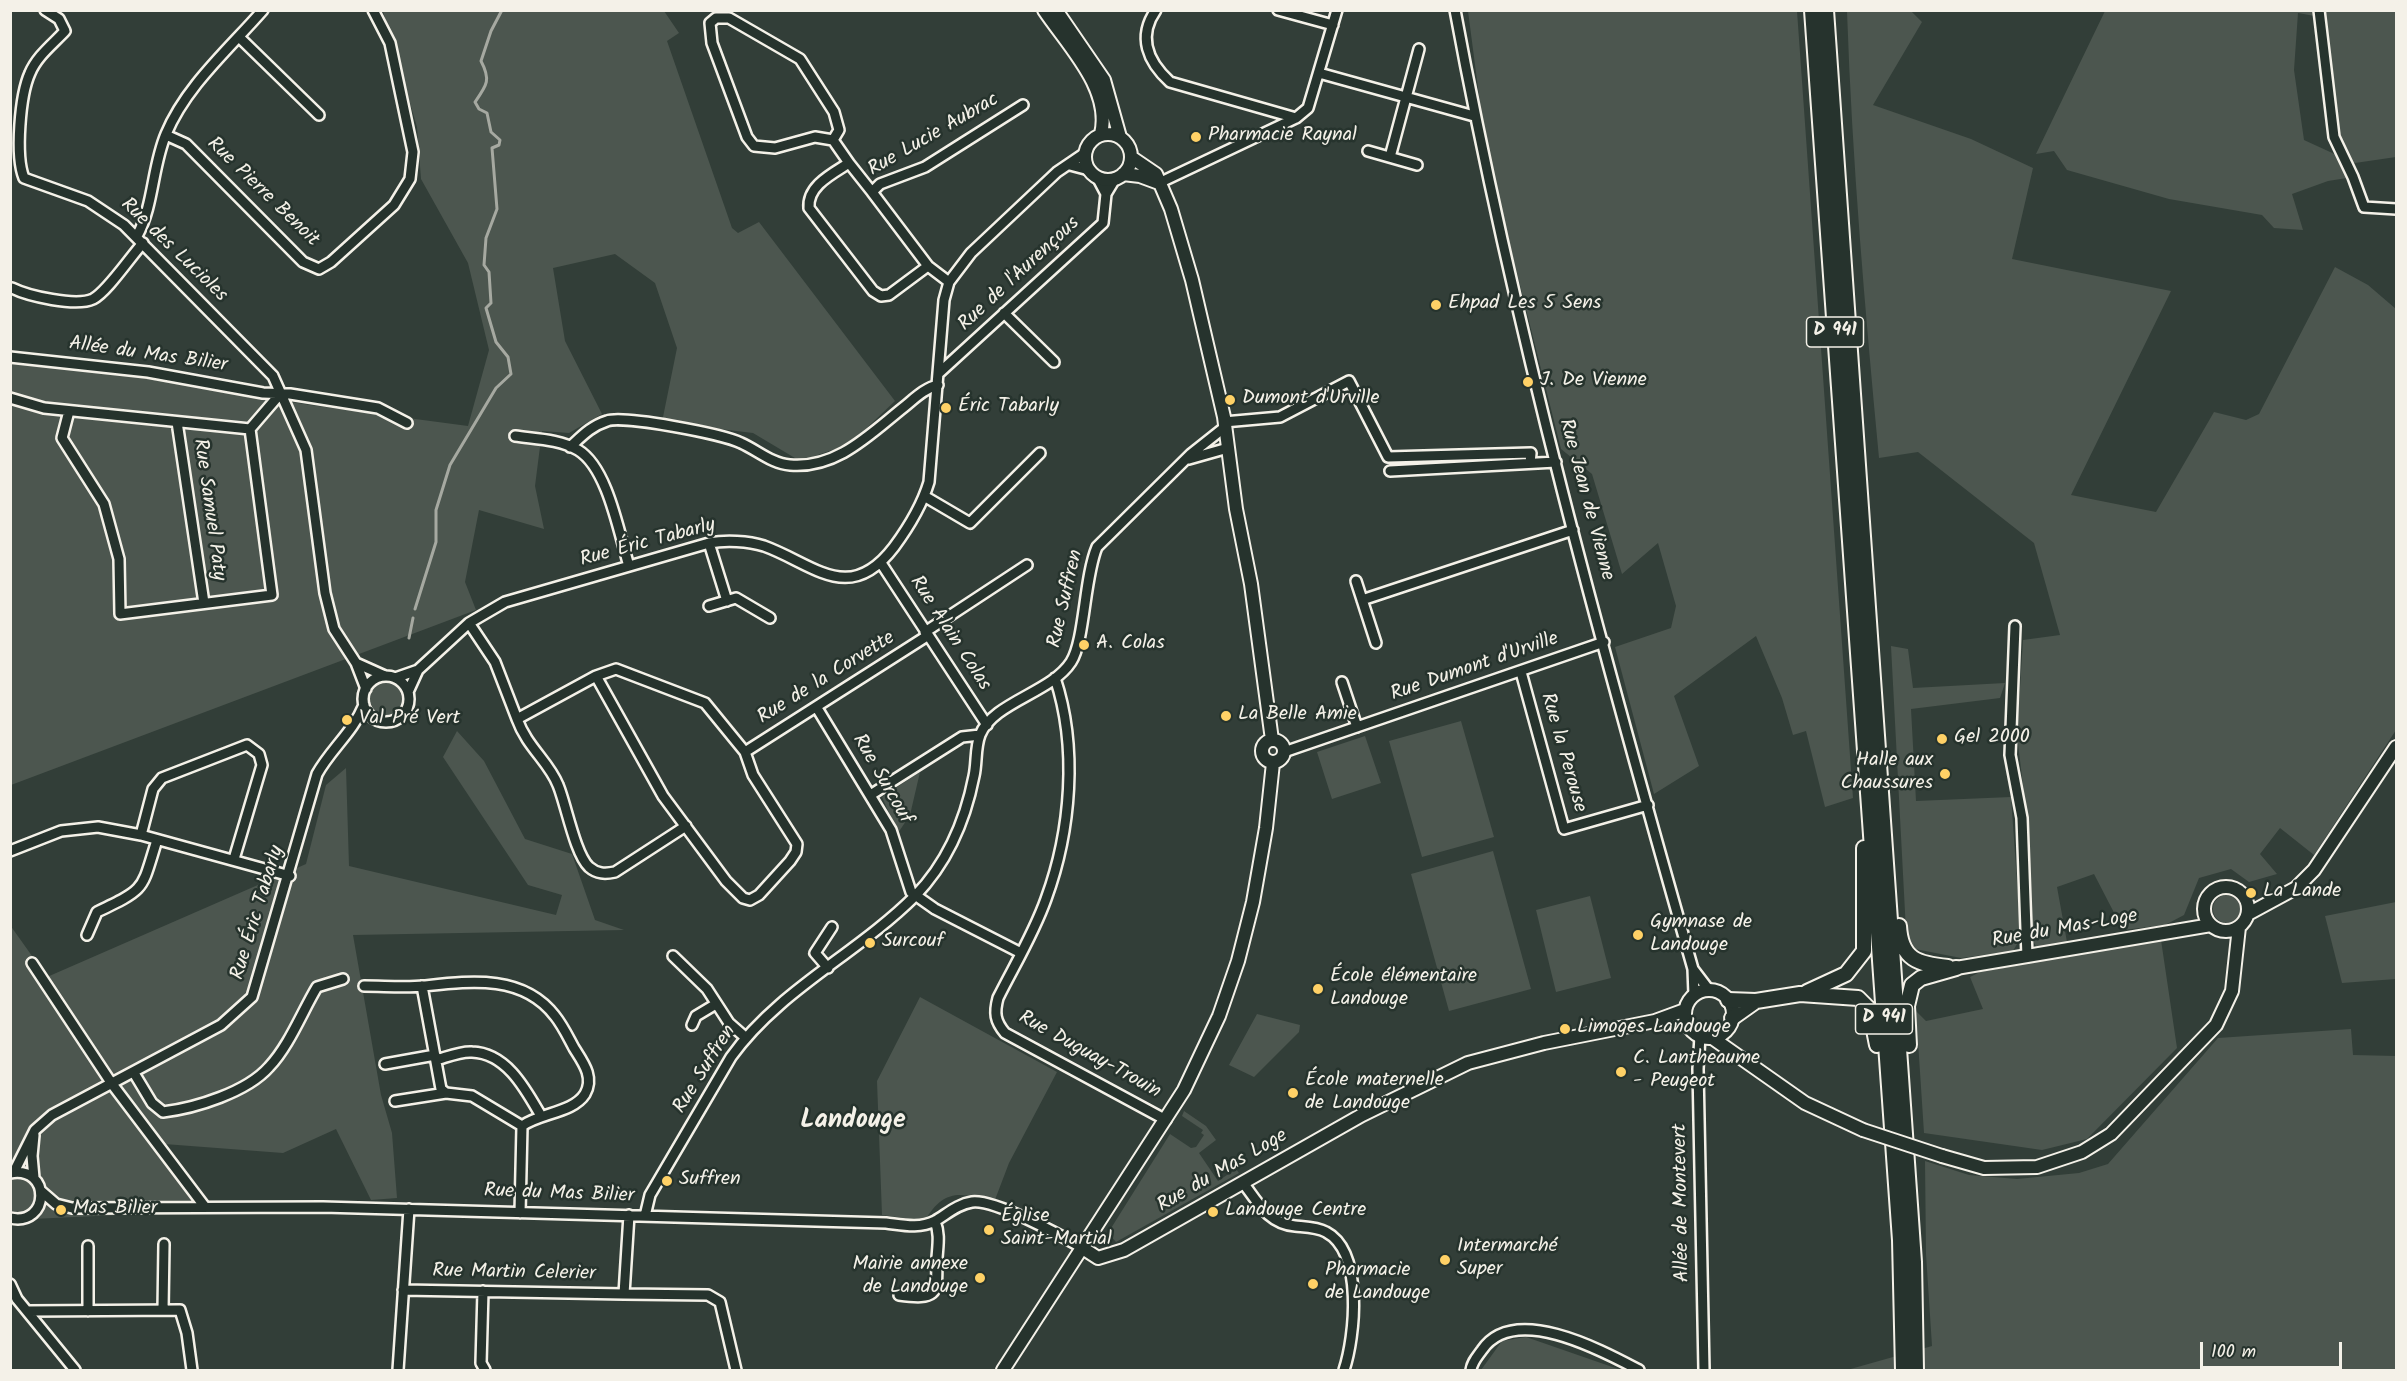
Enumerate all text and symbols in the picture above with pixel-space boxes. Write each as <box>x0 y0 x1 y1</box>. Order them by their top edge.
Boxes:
street label: Rue Lucie Aubrac <box>864 89 1004 183</box>
place label: Pharmacie Raynal <box>1208 125 1357 149</box>
marker: Pharmacie Raynal <box>1189 130 1203 144</box>
street label: Rue Pierre Benoit <box>201 133 323 253</box>
street label: Rue des Lucioles <box>114 194 232 308</box>
street label: Rue de l'Aurençous <box>954 213 1086 337</box>
place label: Ehpad Les 5 Sens <box>1448 293 1601 317</box>
marker: Ehpad Les 5 Sens <box>1429 298 1443 312</box>
road number: D 941 <box>1806 317 1864 347</box>
street label: Allée du Mas Bilier <box>67 333 229 379</box>
place label: J. De Vienne <box>1540 370 1647 394</box>
marker: J. De Vienne <box>1521 375 1535 389</box>
place label: Dumont d'Urville <box>1242 388 1379 412</box>
marker: Dumont d'Urville <box>1223 393 1237 407</box>
place label: Éric Tabarly <box>958 396 1059 420</box>
marker: Éric Tabarly <box>939 401 953 415</box>
street label: Rue Jean de Vienne <box>1552 417 1618 583</box>
street label: Rue Samuel Paty <box>186 437 230 583</box>
street label: Rue Éric Tabarly <box>578 514 718 574</box>
street label: Rue Suffren <box>1044 548 1090 650</box>
street label: Rue Alain Colas <box>903 572 995 696</box>
street label: Rue de la Corvette <box>754 627 900 731</box>
street label: Rue Dumont d'Urville <box>1388 628 1562 708</box>
place label: A. Colas <box>1096 633 1165 657</box>
marker: A. Colas <box>1077 638 1091 652</box>
street label: Rue la Perouse <box>1533 690 1591 816</box>
place label: La Belle Amie <box>1238 704 1357 728</box>
place label: Val Pré Vert <box>359 708 460 732</box>
marker: La Belle Amie <box>1219 709 1233 723</box>
marker: Val Pré Vert <box>340 713 354 727</box>
place label: Gel 2000 <box>1954 727 2030 751</box>
street label: Rue Surcouf <box>846 731 916 829</box>
marker: Gel 2000 <box>1935 732 1949 746</box>
place label: Halle aux Chaussures <box>1841 750 1933 797</box>
marker: Halle aux Chaussures <box>1938 767 1952 781</box>
street label: Rue Éric Tabarly <box>227 843 291 983</box>
place label: La Lande <box>2263 881 2341 905</box>
marker: La Lande <box>2244 886 2258 900</box>
street label: Rue du Mas-Loge <box>1990 905 2140 955</box>
place label: Gymnase de Landouge <box>1650 912 1752 959</box>
marker: Gymnase de Landouge <box>1631 928 1645 942</box>
place label: Surcouf <box>882 931 944 955</box>
marker: Surcouf <box>863 936 877 950</box>
place label: École élémentaire Landouge <box>1330 966 1477 1013</box>
marker: École élémentaire Landouge <box>1311 982 1325 996</box>
road number: D 941 <box>1856 1004 1912 1034</box>
street label: Rue Duguay-Trouin <box>1014 1007 1164 1105</box>
place label: Limoges Landouge <box>1577 1017 1731 1041</box>
street label: Rue Suffren <box>669 1021 743 1119</box>
marker: Limoges Landouge <box>1558 1022 1572 1036</box>
place label: C. Lantheaume - Peugeot <box>1633 1048 1760 1095</box>
marker: C. Lantheaume - Peugeot <box>1614 1065 1628 1079</box>
place label: École maternelle de Landouge <box>1305 1070 1444 1117</box>
marker: École maternelle de Landouge <box>1286 1086 1300 1100</box>
district label: Landouge <box>800 1107 906 1139</box>
street label: Allée de Montevert <box>1670 1123 1696 1283</box>
street label: Rue du Mas Loge <box>1154 1125 1292 1219</box>
place label: Suffren <box>679 1169 741 1193</box>
marker: Suffren <box>660 1174 674 1188</box>
street label: Rue du Mas Bilier <box>483 1180 635 1210</box>
place label: Mas Bilier <box>73 1198 157 1222</box>
place label: Landouge Centre <box>1225 1200 1366 1224</box>
marker: Mas Bilier <box>54 1203 68 1217</box>
marker: Landouge Centre <box>1206 1205 1220 1219</box>
place label: Église Saint-Martial <box>1001 1206 1112 1253</box>
marker: Église Saint-Martial <box>982 1223 996 1237</box>
place label: Intermarché Super <box>1457 1236 1558 1283</box>
marker: Intermarché Super <box>1438 1253 1452 1267</box>
place label: Mairie annexe de Landouge <box>852 1254 968 1301</box>
place label: Pharmacie de Landouge <box>1325 1260 1430 1307</box>
street label: Rue Martin Celerier <box>432 1261 596 1287</box>
marker: Mairie annexe de Landouge <box>973 1271 987 1285</box>
marker: Pharmacie de Landouge <box>1306 1277 1320 1291</box>
scale bar <box>2203 1330 2346 1368</box>
text: 100 m <box>2211 1338 2256 1367</box>

